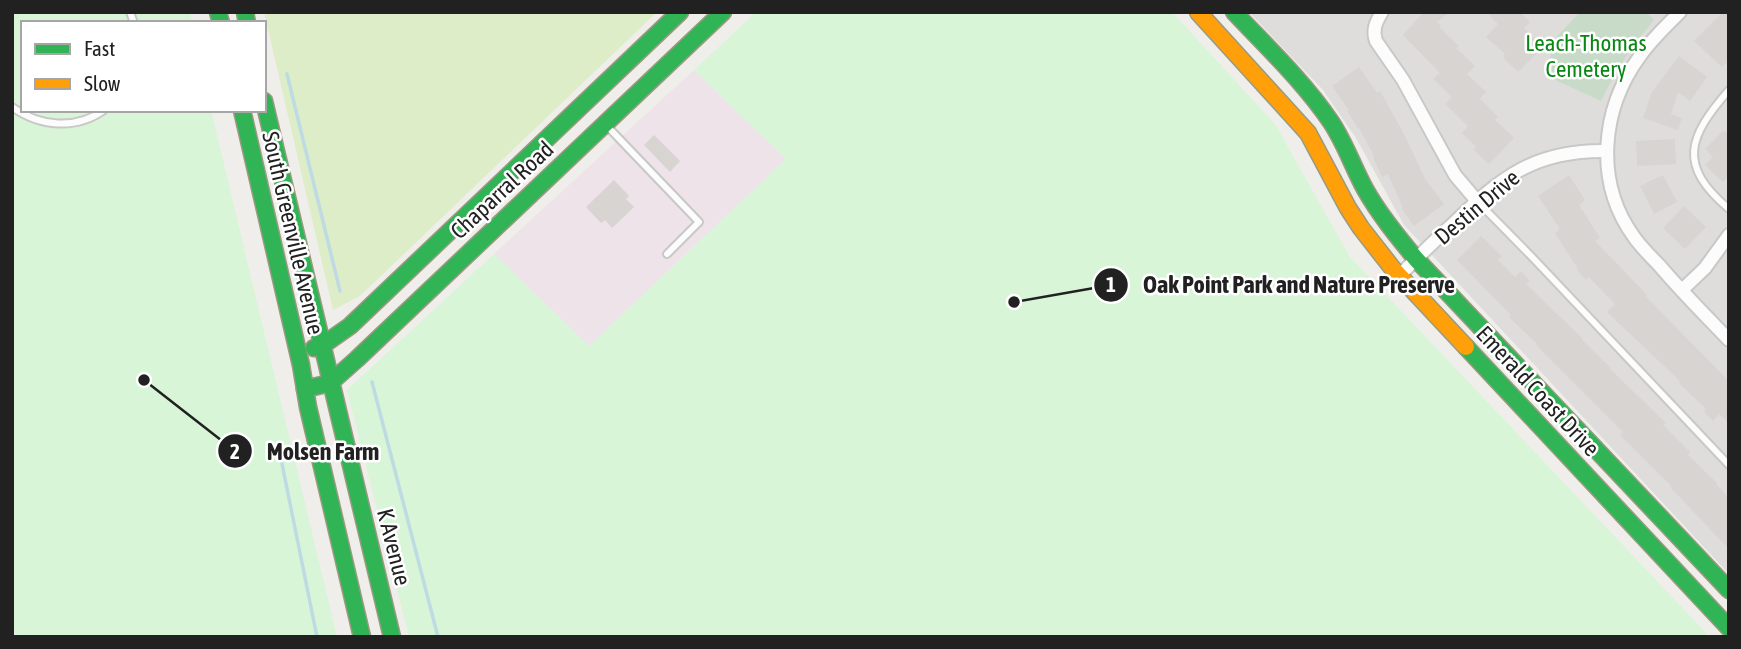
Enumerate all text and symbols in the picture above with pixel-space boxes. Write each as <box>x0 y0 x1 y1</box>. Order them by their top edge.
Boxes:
legend <box>21 21 266 112</box>
park label: Leach-Thomas Cemetery <box>1525 30 1647 82</box>
text: Fast <box>84 36 115 60</box>
text: Slow <box>84 71 121 95</box>
street label: South Greenville Avenue <box>257 129 329 337</box>
street label: Chaparral Road <box>445 136 559 244</box>
street label: Destin Drive <box>1429 164 1525 250</box>
callout: Oak Point Park and Nature Preserve <box>1094 262 1469 307</box>
text: Oak Point Park and Nature Preserve <box>1143 271 1455 298</box>
text: 1 <box>1106 272 1116 296</box>
street label: Emerald Coast Drive <box>1471 321 1605 461</box>
callout: Molsen Farm <box>217 429 393 474</box>
text: Molsen Farm <box>267 438 379 465</box>
text: 2 <box>230 439 240 463</box>
street label: K Avenue <box>372 506 416 588</box>

